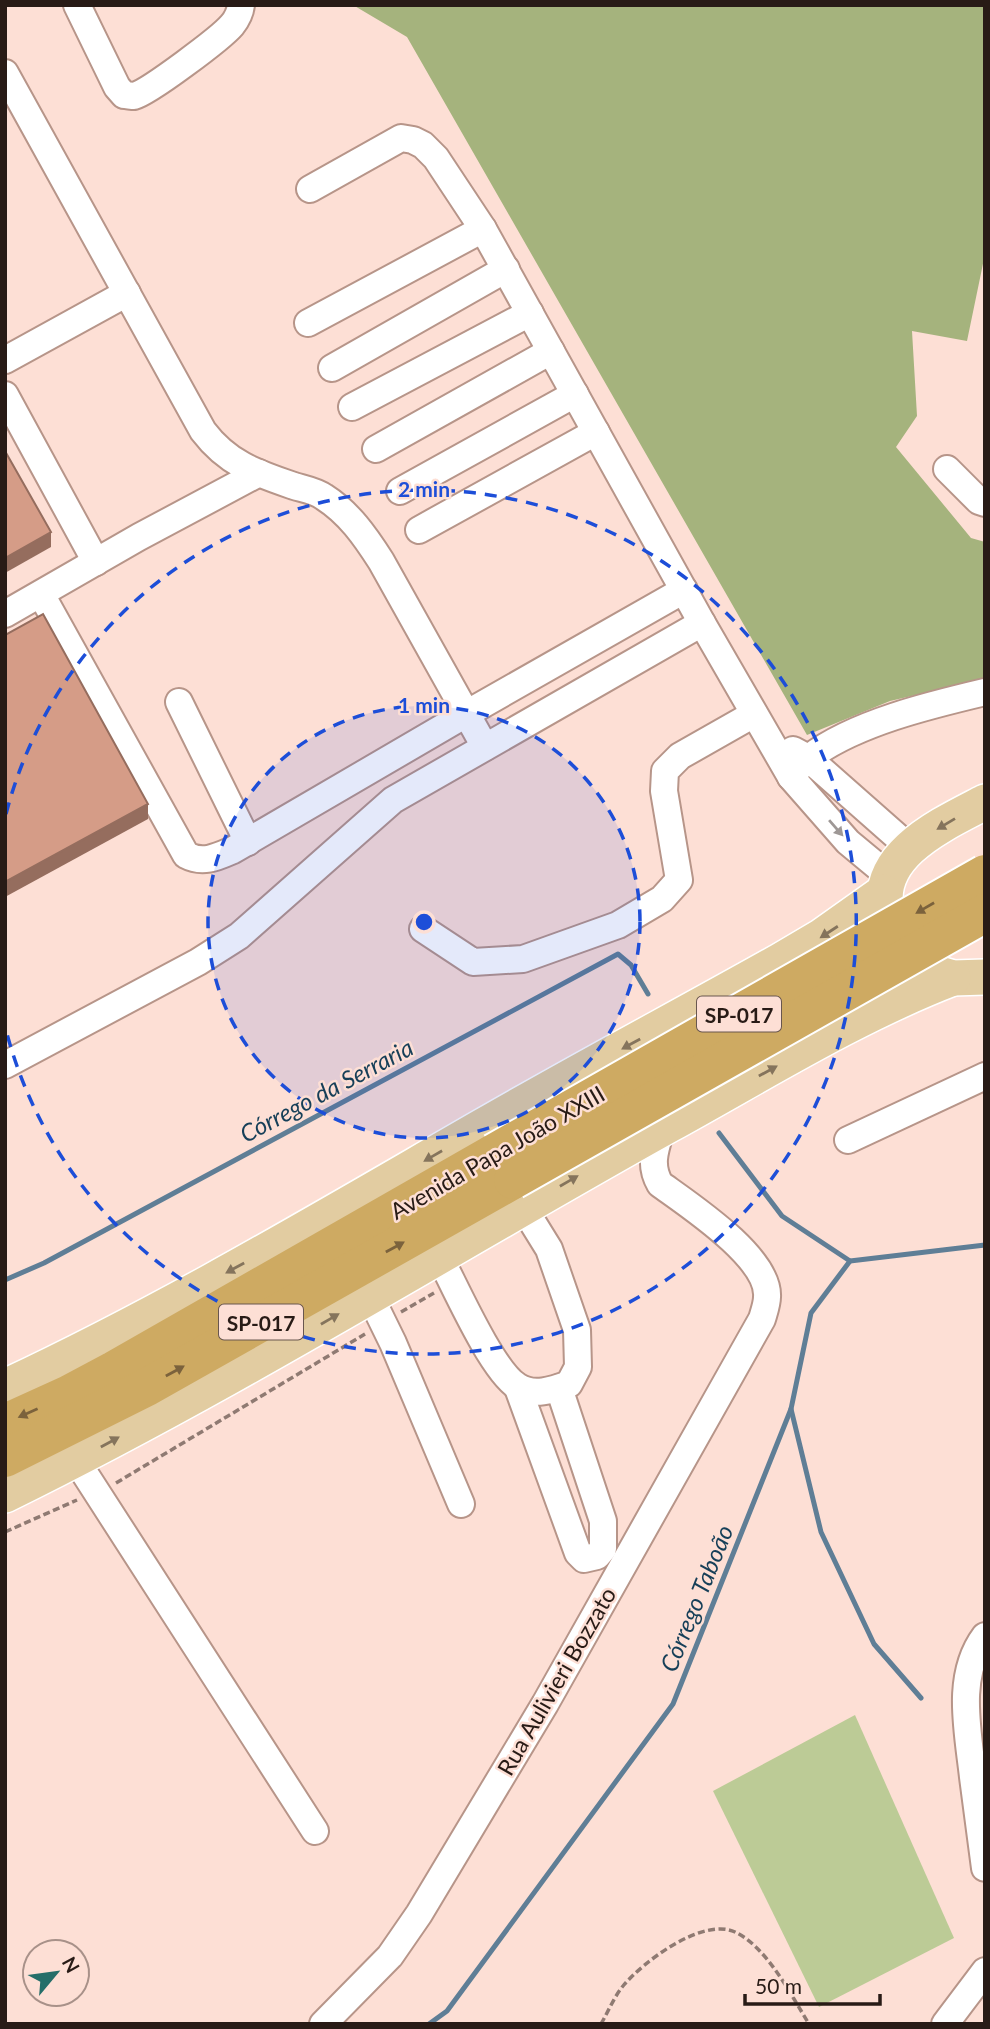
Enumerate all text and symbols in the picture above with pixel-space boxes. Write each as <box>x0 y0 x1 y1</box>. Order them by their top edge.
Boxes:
text: 2 min <box>398 476 450 501</box>
text: 1 min <box>398 692 450 717</box>
one-way arrow <box>937 817 956 830</box>
one-way arrow <box>828 820 843 837</box>
one-way arrow <box>916 902 935 914</box>
centre of rings <box>412 910 436 934</box>
one-way arrow <box>819 925 838 938</box>
road number: SP-017 <box>697 996 781 1032</box>
water label: Córrego da Serraria <box>234 1032 418 1148</box>
one-way arrow <box>621 1038 641 1050</box>
one-way arrow <box>759 1065 779 1077</box>
street label: Avenida Papa João XXIII <box>385 1079 609 1225</box>
one-way arrow <box>423 1150 442 1162</box>
one-way arrow <box>560 1174 579 1187</box>
one-way arrow <box>385 1241 404 1253</box>
one-way arrow <box>225 1262 245 1274</box>
road number: SP-017 <box>219 1304 303 1340</box>
one-way arrow <box>320 1313 340 1325</box>
one-way arrow <box>165 1365 185 1377</box>
one-way arrow <box>18 1407 38 1419</box>
one-way arrow <box>100 1436 120 1448</box>
water label: Córrego Taboão <box>653 1520 739 1676</box>
street label: Rua Aulivieri Bozzato <box>491 1582 621 1780</box>
north arrow <box>21 1938 91 2008</box>
text: N <box>58 1953 85 1976</box>
scale bar <box>745 1962 880 2006</box>
text: 50 m <box>755 1973 802 1998</box>

